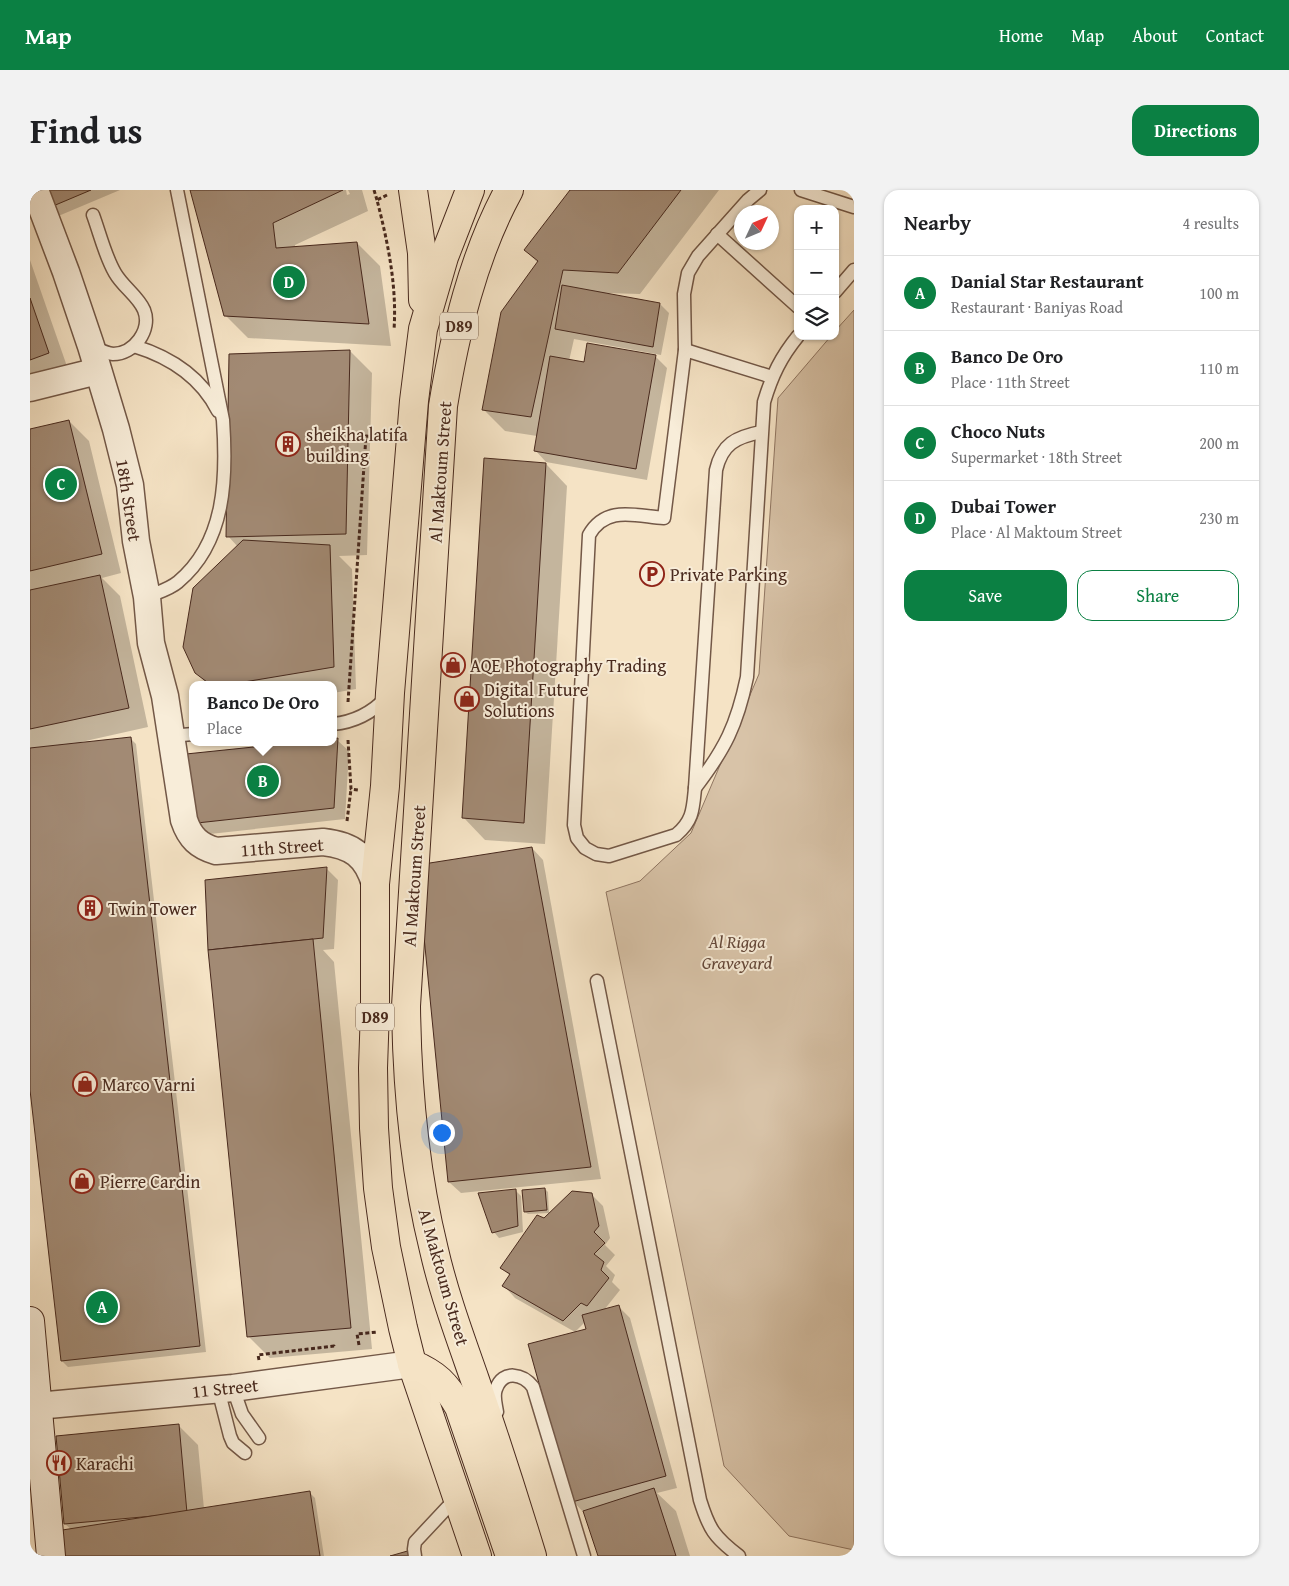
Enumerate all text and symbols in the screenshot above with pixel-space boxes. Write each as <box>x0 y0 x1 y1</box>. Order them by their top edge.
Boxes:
text: Map <box>25 18 72 53</box>
text: Home <box>999 22 1043 49</box>
text: Map <box>1071 22 1104 49</box>
text: About <box>1132 22 1178 49</box>
text: Contact <box>1206 22 1264 49</box>
text: Find us <box>30 105 143 156</box>
button: Directions <box>1132 105 1259 156</box>
north arrow <box>734 205 779 250</box>
map controls <box>794 205 839 340</box>
button: + <box>794 205 839 250</box>
text: Nearby <box>904 207 971 238</box>
text: 4 results <box>1182 211 1239 235</box>
button: − <box>794 250 839 295</box>
pin: D <box>273 263 305 301</box>
text: Danial Star Restaurant <box>951 267 1144 295</box>
text: A <box>915 281 925 305</box>
text: 100 m <box>1199 281 1239 305</box>
button: layers <box>794 295 839 340</box>
text: Restaurant · Baniyas Road <box>951 295 1123 319</box>
road number: D89 <box>440 312 478 340</box>
text: Banco De Oro <box>951 342 1063 370</box>
text: B <box>915 356 925 380</box>
text: 110 m <box>1199 356 1239 380</box>
text: Place · 11th Street <box>951 370 1070 394</box>
street label: Al Maktoum Street <box>422 400 458 544</box>
text: Choco Nuts <box>951 417 1045 445</box>
place label: sheikha latifa building <box>306 421 408 469</box>
building icon: sheikha latifa building <box>275 431 301 457</box>
text: C <box>915 431 925 455</box>
text: 200 m <box>1199 431 1239 455</box>
text: Supermarket · 18th Street <box>951 445 1122 469</box>
street label: 18th Street <box>109 457 149 544</box>
pin: C <box>45 465 77 503</box>
text: Dubai Tower <box>951 492 1056 520</box>
text: D <box>915 506 925 530</box>
text: 230 m <box>1199 506 1239 530</box>
text: Place · Al Maktoum Street <box>951 520 1122 544</box>
parking icon: Private Parking <box>639 561 665 587</box>
place label: Private Parking <box>670 561 787 588</box>
button: Save <box>904 570 1067 621</box>
button: Share <box>1077 570 1239 621</box>
shop icon: AQE Photography Trading <box>440 652 466 678</box>
place label: AQE Photography Trading <box>470 652 666 679</box>
place label: Digital Future Solutions <box>484 676 588 724</box>
popup <box>189 681 337 746</box>
shop icon: Digital Future Solutions <box>454 686 480 712</box>
text: Banco De Oro <box>207 688 319 716</box>
text: Place <box>207 716 242 740</box>
pin: B <box>247 762 279 800</box>
street label: Al Maktoum Street <box>396 804 432 948</box>
street label: 11th Street <box>240 831 325 863</box>
building icon: Twin Tower <box>77 895 103 921</box>
place label: Twin Tower <box>108 895 197 922</box>
park label: Al Rigga Graveyard <box>702 928 773 976</box>
road number: D89 <box>356 1004 394 1030</box>
shop icon: Marco Varni <box>72 1071 98 1097</box>
place label: Marco Varni <box>102 1071 195 1098</box>
your location <box>429 1120 455 1146</box>
shop icon: Pierre Cardin <box>69 1168 95 1194</box>
place label: Pierre Cardin <box>100 1168 200 1195</box>
street label: Al Maktoum Street <box>411 1205 477 1350</box>
pin: A <box>86 1288 118 1326</box>
street label: 11 Street <box>190 1371 260 1405</box>
restaurant icon: Karachi <box>46 1450 72 1476</box>
place label: Karachi <box>76 1450 134 1477</box>

